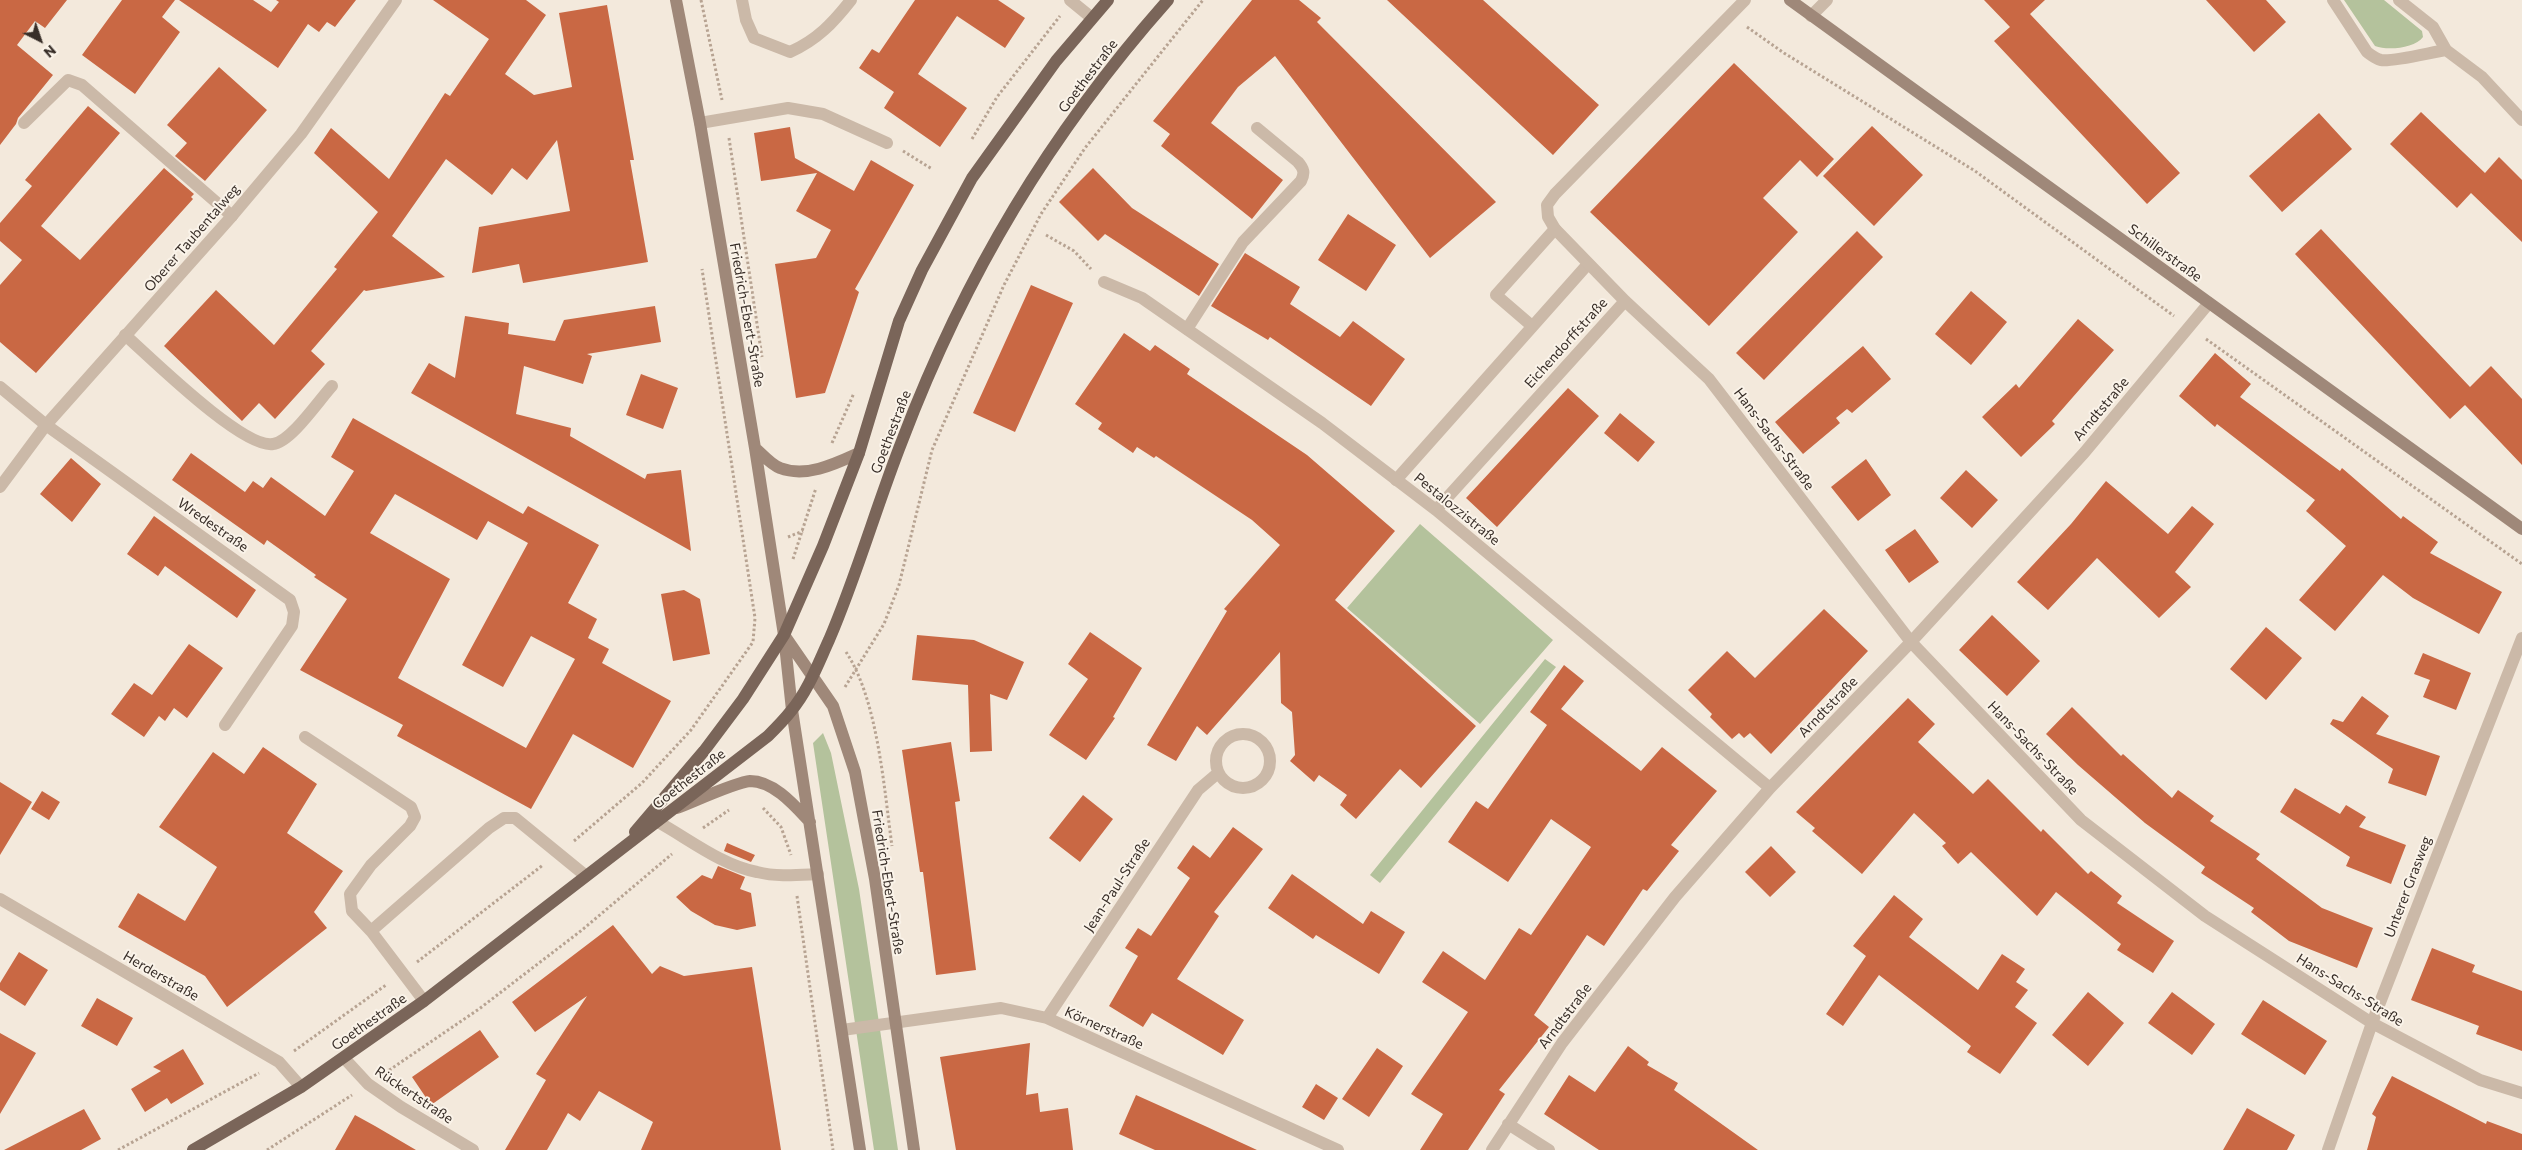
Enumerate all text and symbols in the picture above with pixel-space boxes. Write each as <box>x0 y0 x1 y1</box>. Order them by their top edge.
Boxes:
north arrow <box>15 15 65 65</box>
street label: Goethestraße <box>1055 36 1121 116</box>
text: N <box>41 42 60 62</box>
street label: Oberer Taubentalweg <box>141 181 243 295</box>
street label: Schillerstraße <box>2125 221 2205 285</box>
street label: Friedrich-Ebert-Straße <box>726 242 768 388</box>
street label: Eichendorffstraße <box>1521 294 1611 392</box>
street label: Arndtstraße <box>2070 374 2132 444</box>
street label: Hans-Sachs-Straße <box>1730 385 1818 493</box>
street label: Goethestraße <box>867 388 915 476</box>
street label: Pestalozzistraße <box>1411 469 1503 549</box>
street label: Wredestraße <box>174 494 252 556</box>
street label: Arndtstraße <box>1795 673 1861 741</box>
street label: Hans-Sachs-Straße <box>1984 698 2082 798</box>
street label: Goethestraße <box>649 745 729 813</box>
street label: Friedrich-Ebert-Straße <box>868 808 908 956</box>
street label: Unterer Grasweg <box>2381 834 2435 940</box>
street label: Jean-Paul-Straße <box>1080 835 1154 935</box>
street label: Herderstraße <box>120 948 202 1004</box>
street label: Hans-Sachs-Straße <box>2293 950 2407 1030</box>
street label: Arndtstraße <box>1535 980 1595 1052</box>
street label: Goethestraße <box>328 990 410 1054</box>
street label: Körnerstraße <box>1062 1003 1146 1053</box>
street label: Rückertstraße <box>372 1063 456 1127</box>

